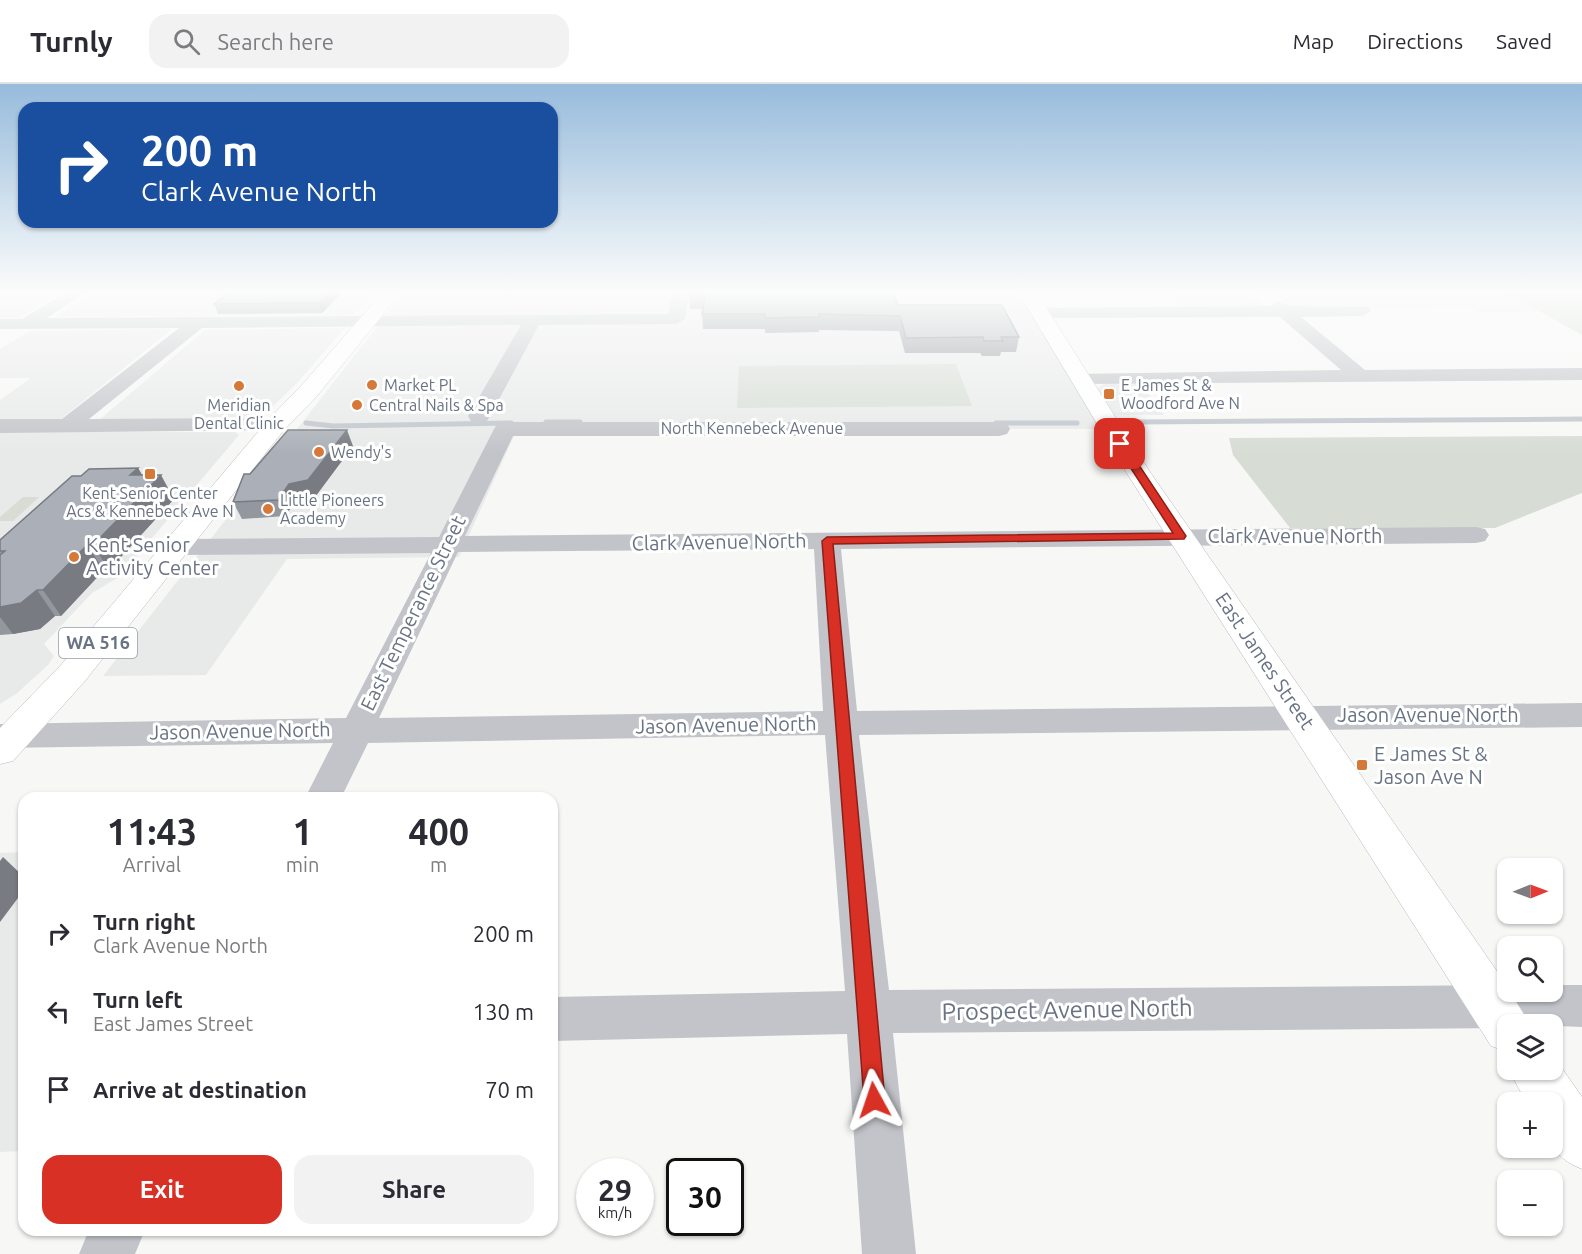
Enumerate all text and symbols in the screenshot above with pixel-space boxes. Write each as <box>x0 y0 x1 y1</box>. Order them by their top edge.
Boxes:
search box <box>149 14 569 68</box>
icon: search <box>170 25 203 58</box>
text: Turnly <box>30 26 113 57</box>
text: Search here <box>218 29 334 54</box>
text: Map <box>1293 29 1334 53</box>
text: Directions <box>1367 29 1463 53</box>
text: Saved <box>1496 29 1552 53</box>
icon: right <box>42 126 120 204</box>
text: 200 m <box>141 127 258 174</box>
text: Clark Avenue North <box>141 176 377 206</box>
place label: Market PL <box>384 376 457 394</box>
place label: E James St & Woodford Ave N <box>1121 376 1240 412</box>
marker: Market PL <box>365 378 379 392</box>
marker: Meridian Dental Clinic <box>232 379 246 393</box>
marker: E James St & Woodford Ave N <box>1102 387 1116 401</box>
place label: Meridian Dental Clinic <box>194 396 285 432</box>
place label: Central Nails & Spa <box>369 396 504 414</box>
marker: Central Nails & Spa <box>350 398 364 412</box>
pin <box>1094 418 1145 469</box>
street label: North Kennebeck Avenue <box>661 419 843 437</box>
icon: arrive <box>1103 427 1136 460</box>
place label: Wendy's <box>331 443 391 461</box>
marker: Wendy's <box>312 445 326 459</box>
marker: Kent Senior Center Acs & Kennebeck Ave N <box>143 467 157 481</box>
place label: Kent Senior Center Acs & Kennebeck Ave N <box>66 484 234 520</box>
place label: Little Pioneers Academy <box>280 491 384 527</box>
marker: Little Pioneers Academy <box>261 502 275 516</box>
street label: East Temperance Street <box>355 512 470 714</box>
street label: Clark Avenue North <box>1208 524 1382 547</box>
street label: Clark Avenue North <box>631 528 807 555</box>
place label: Kent Senior Activity Center <box>86 533 219 579</box>
marker: Kent Senior Activity Center <box>67 550 81 564</box>
street label: East James Street <box>1211 588 1320 734</box>
road number: WA 516 <box>59 628 137 658</box>
street label: Jason Avenue North <box>1337 703 1519 726</box>
street label: Jason Avenue North <box>635 711 817 738</box>
street label: Jason Avenue North <box>149 717 331 744</box>
place label: E James St & Jason Ave N <box>1374 742 1487 788</box>
marker: E James St & Jason Ave N <box>1355 758 1369 772</box>
text: 11:43 <box>107 811 197 852</box>
text: 1 <box>292 811 313 852</box>
text: 400 <box>408 811 469 852</box>
text: Arrival <box>123 853 181 876</box>
text: min <box>286 853 319 876</box>
text: m <box>430 853 447 876</box>
north arrow <box>1497 858 1563 924</box>
map controls <box>1497 858 1563 1236</box>
text: Turn right <box>93 909 195 934</box>
icon: right <box>42 917 75 950</box>
text: 200 m <box>473 921 534 946</box>
text: Clark Avenue North <box>93 934 268 957</box>
button: search <box>1497 936 1563 1002</box>
text: Turn left <box>93 987 183 1012</box>
street label: Prospect Avenue North <box>941 994 1193 1025</box>
icon: left <box>42 995 75 1028</box>
text: 130 m <box>473 999 534 1024</box>
text: East James Street <box>93 1012 253 1035</box>
button: layers <box>1497 1014 1563 1080</box>
position arrow <box>842 1068 906 1132</box>
icon: arrive <box>42 1073 75 1106</box>
text: Arrive at destination <box>93 1077 307 1102</box>
text: 70 m <box>485 1077 534 1102</box>
button: + <box>1497 1092 1563 1158</box>
button: Exit <box>42 1155 282 1224</box>
button: Share <box>294 1155 534 1224</box>
speed limit sign: 30 <box>666 1158 744 1236</box>
button: − <box>1497 1170 1563 1236</box>
text: 29 <box>598 1173 632 1207</box>
text: km/h <box>598 1204 632 1221</box>

